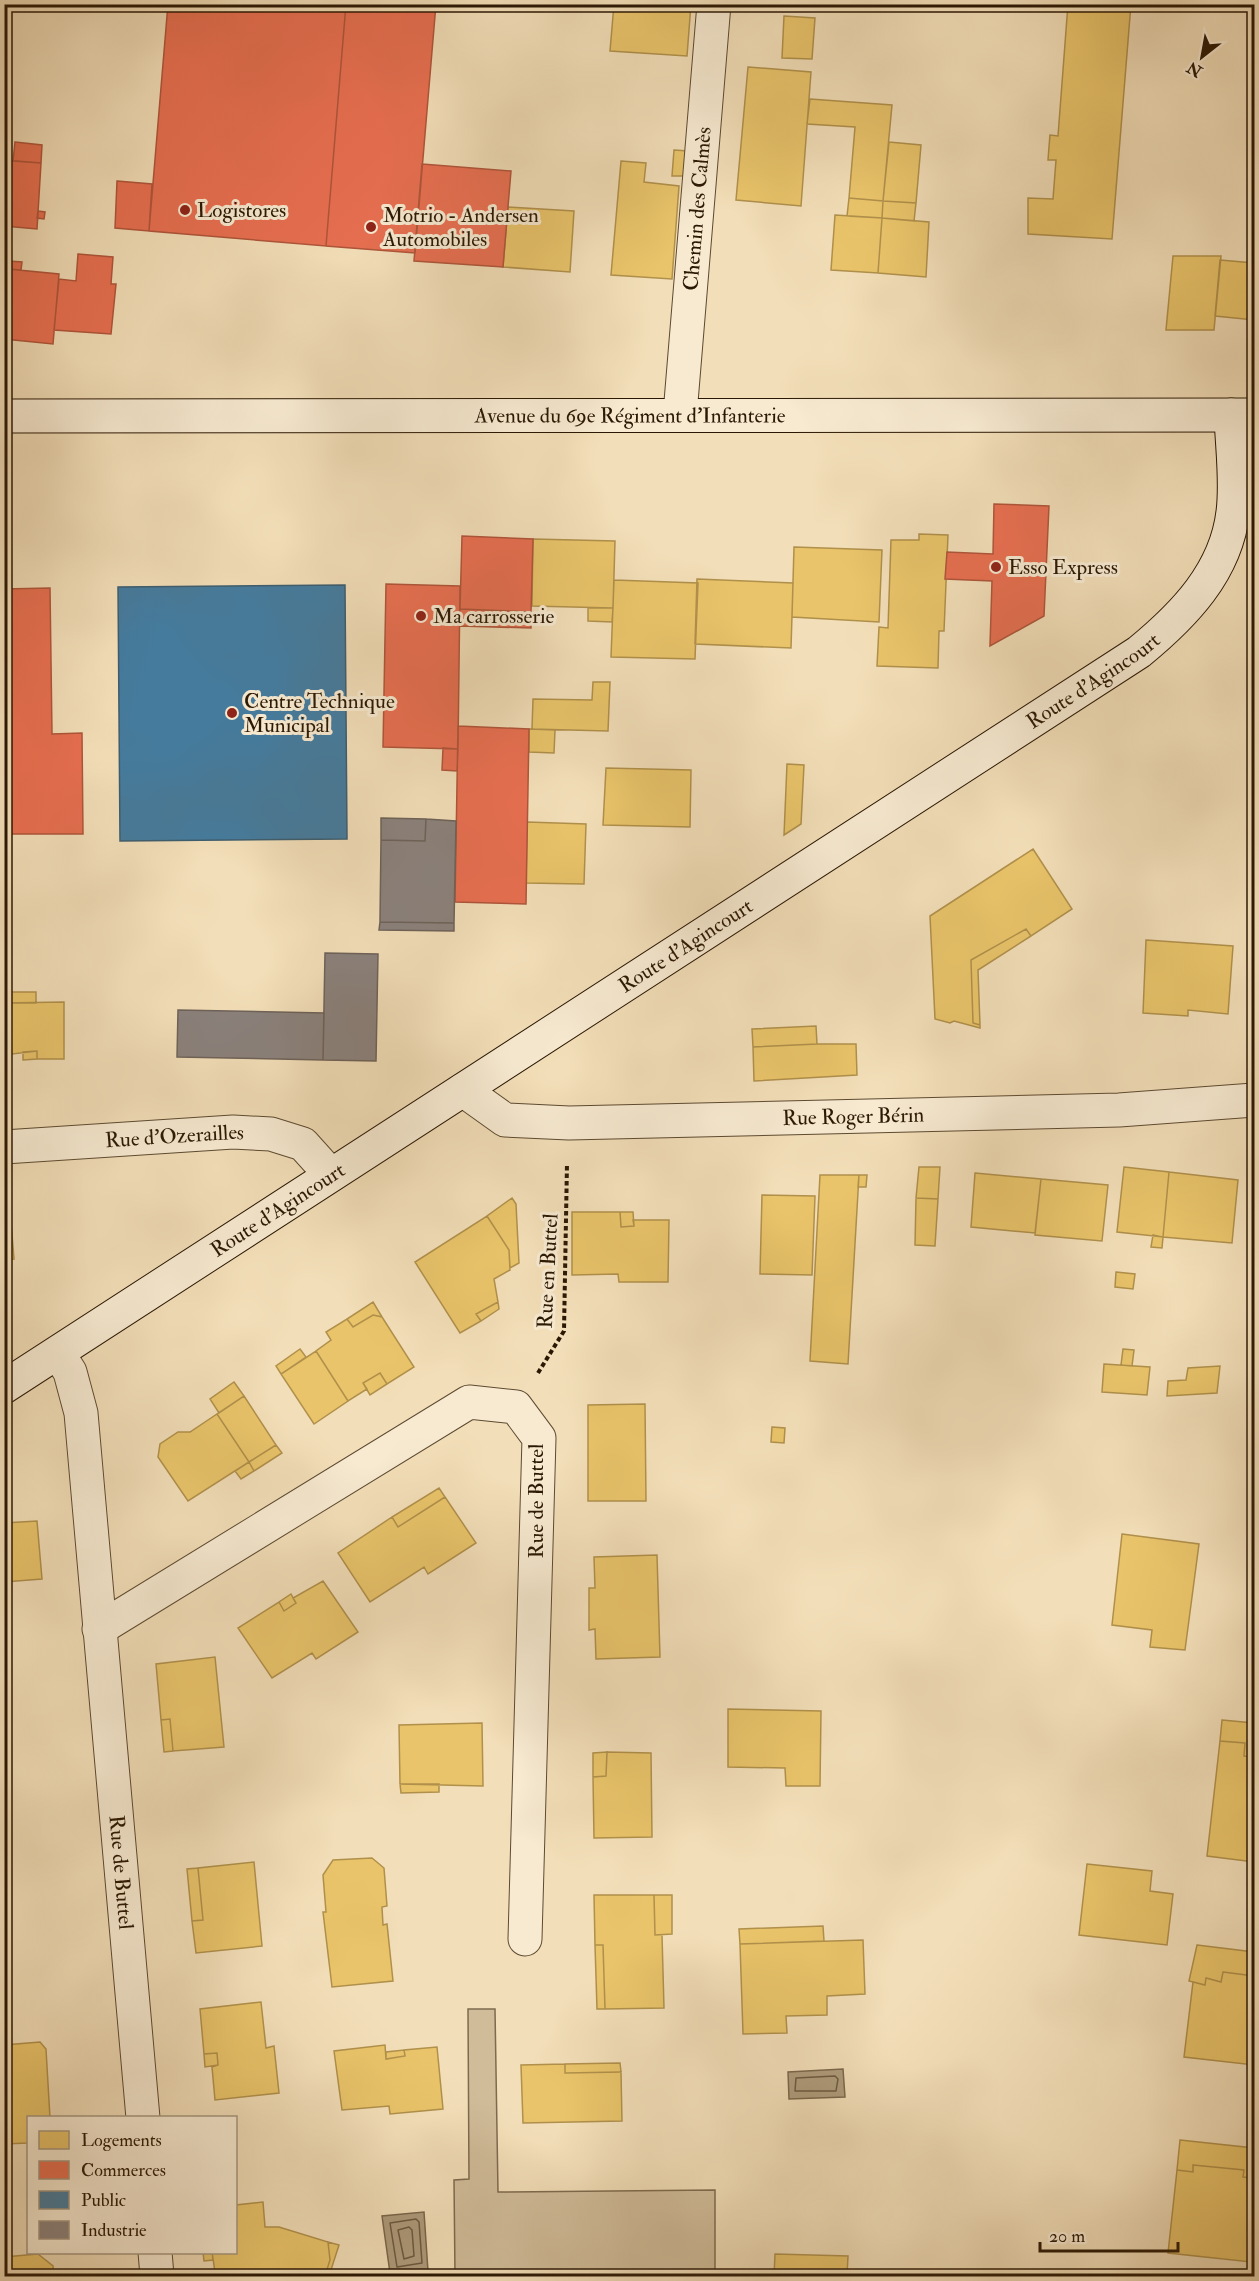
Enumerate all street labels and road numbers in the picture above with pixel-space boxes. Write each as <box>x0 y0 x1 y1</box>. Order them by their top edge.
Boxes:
street label: Chemin des Calmès <box>677 126 717 292</box>
street label: Avenue du 69e Régiment d'Infanterie <box>474 402 786 429</box>
street label: Route d'Agincourt <box>1021 627 1166 735</box>
street label: Route d'Agincourt <box>613 892 758 999</box>
street label: Rue Roger Bérin <box>782 1101 925 1131</box>
street label: Rue d'Ozerailles <box>104 1118 245 1154</box>
street label: Route d'Agincourt <box>205 1156 350 1263</box>
street label: Rue en Buttel <box>532 1212 565 1329</box>
street label: Rue de Buttel <box>523 1443 550 1558</box>
street label: Rue de Buttel <box>103 1814 140 1931</box>

